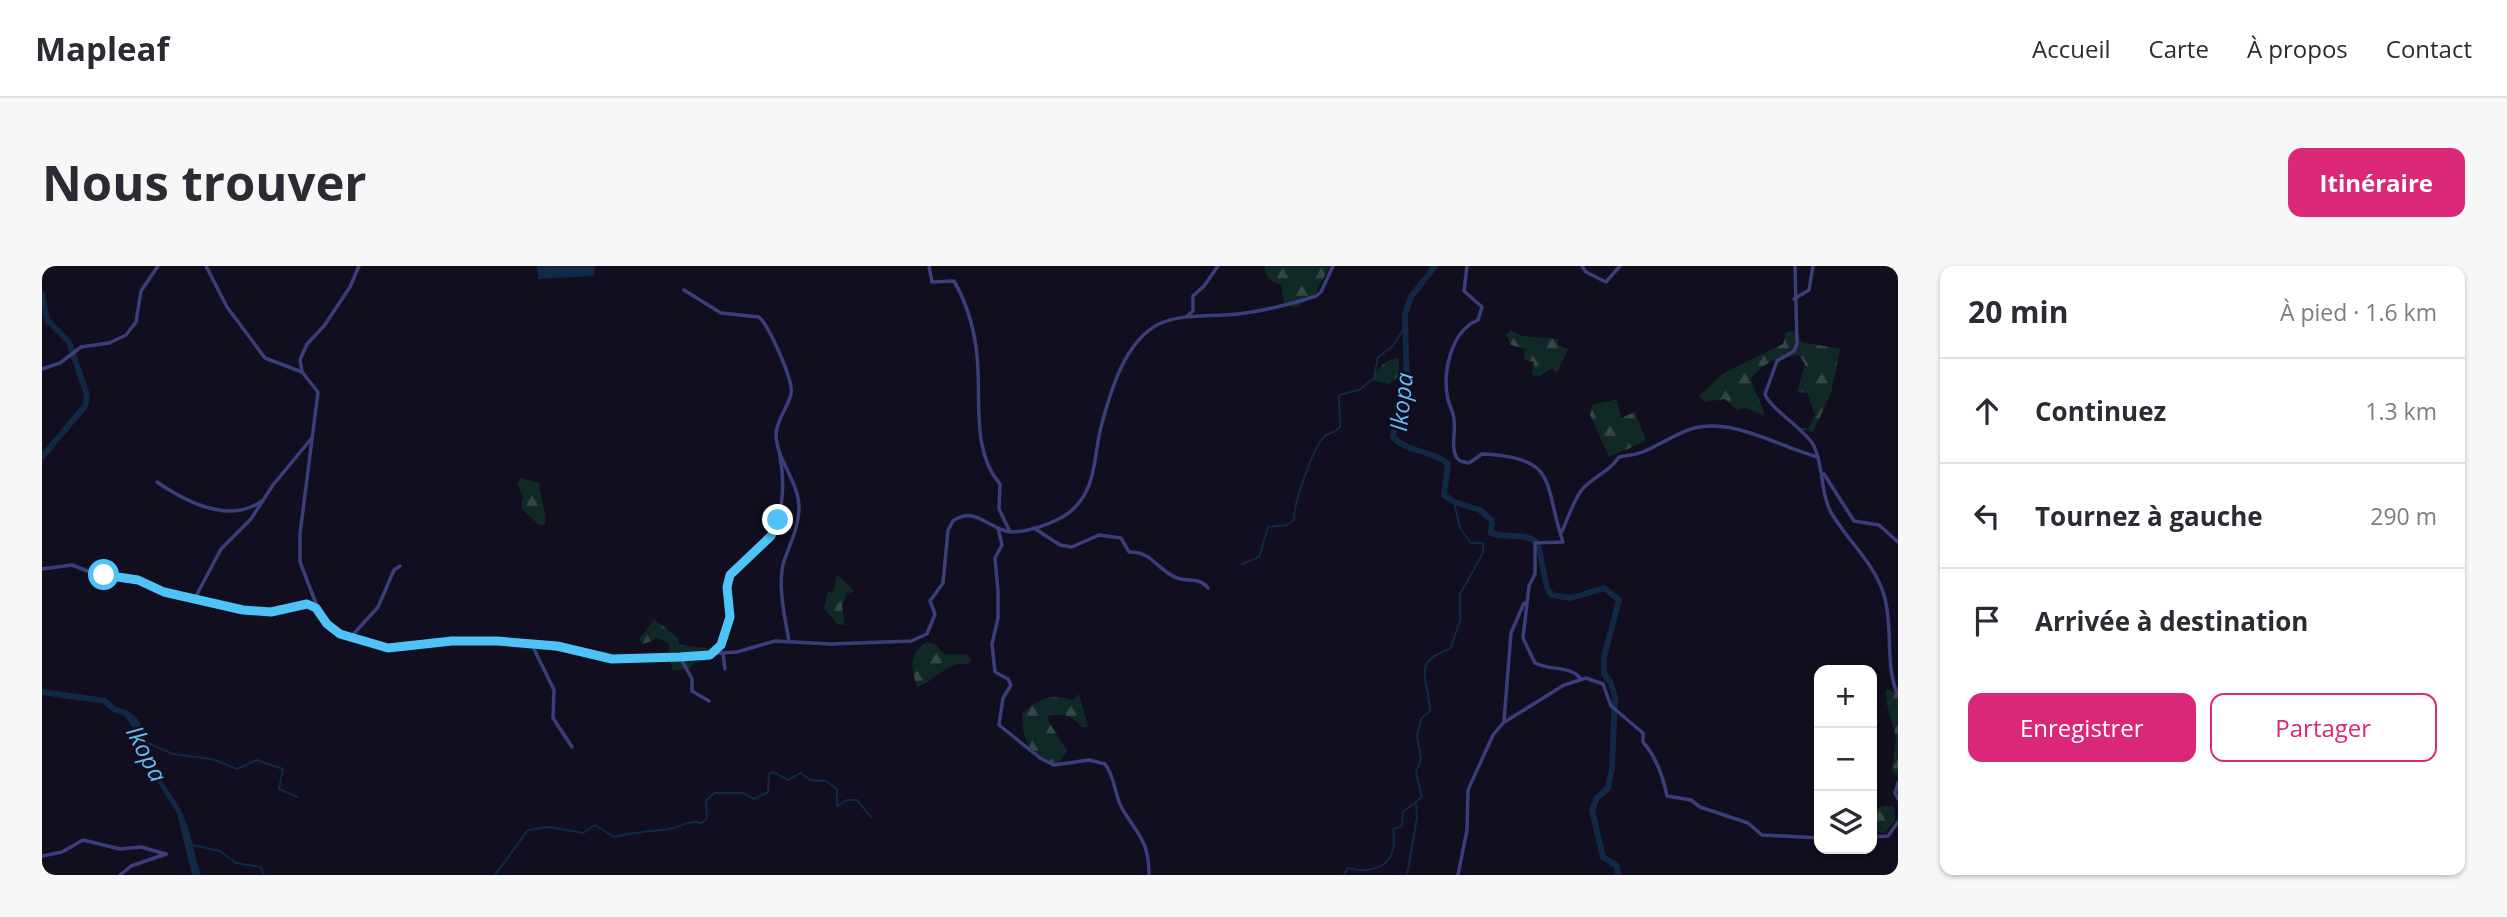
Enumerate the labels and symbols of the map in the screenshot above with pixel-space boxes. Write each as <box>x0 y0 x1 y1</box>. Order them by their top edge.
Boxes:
water label: Ikopa <box>1381 370 1420 433</box>
route end <box>762 504 793 535</box>
route start <box>88 559 119 590</box>
water label: Ikopa <box>119 719 176 788</box>

